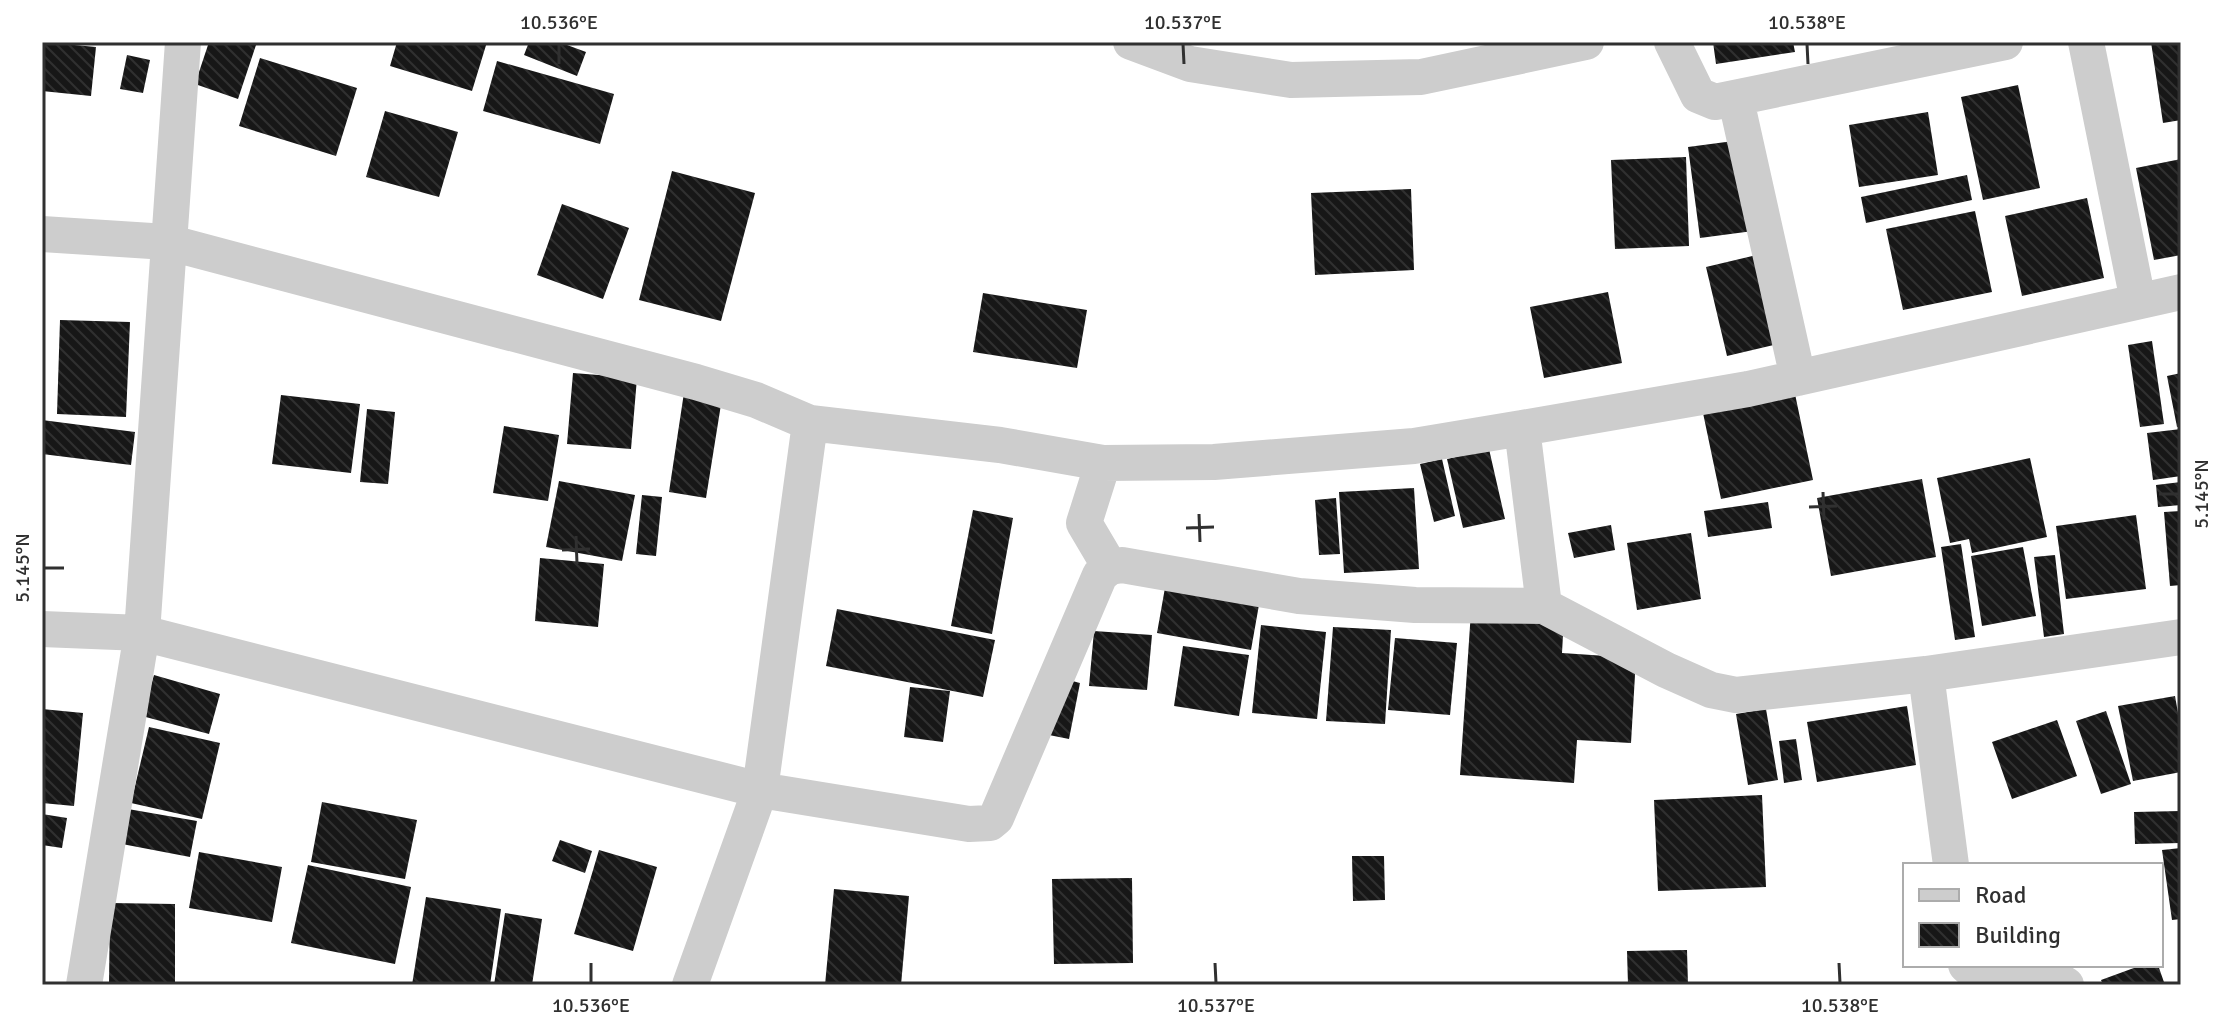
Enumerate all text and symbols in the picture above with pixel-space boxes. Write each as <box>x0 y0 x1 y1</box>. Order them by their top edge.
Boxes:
text: 10.536°E <box>520 10 598 35</box>
text: 10.537°E <box>1144 10 1222 35</box>
text: 10.538°E <box>1768 10 1846 35</box>
text: 5.145°N <box>2189 459 2214 529</box>
text: 5.145°N <box>10 533 35 603</box>
legend <box>1903 863 2163 967</box>
text: Road <box>1975 880 2026 910</box>
text: Building <box>1975 920 2061 950</box>
text: 10.536°E <box>552 993 630 1018</box>
text: 10.537°E <box>1177 993 1255 1018</box>
text: 10.538°E <box>1801 993 1879 1018</box>

